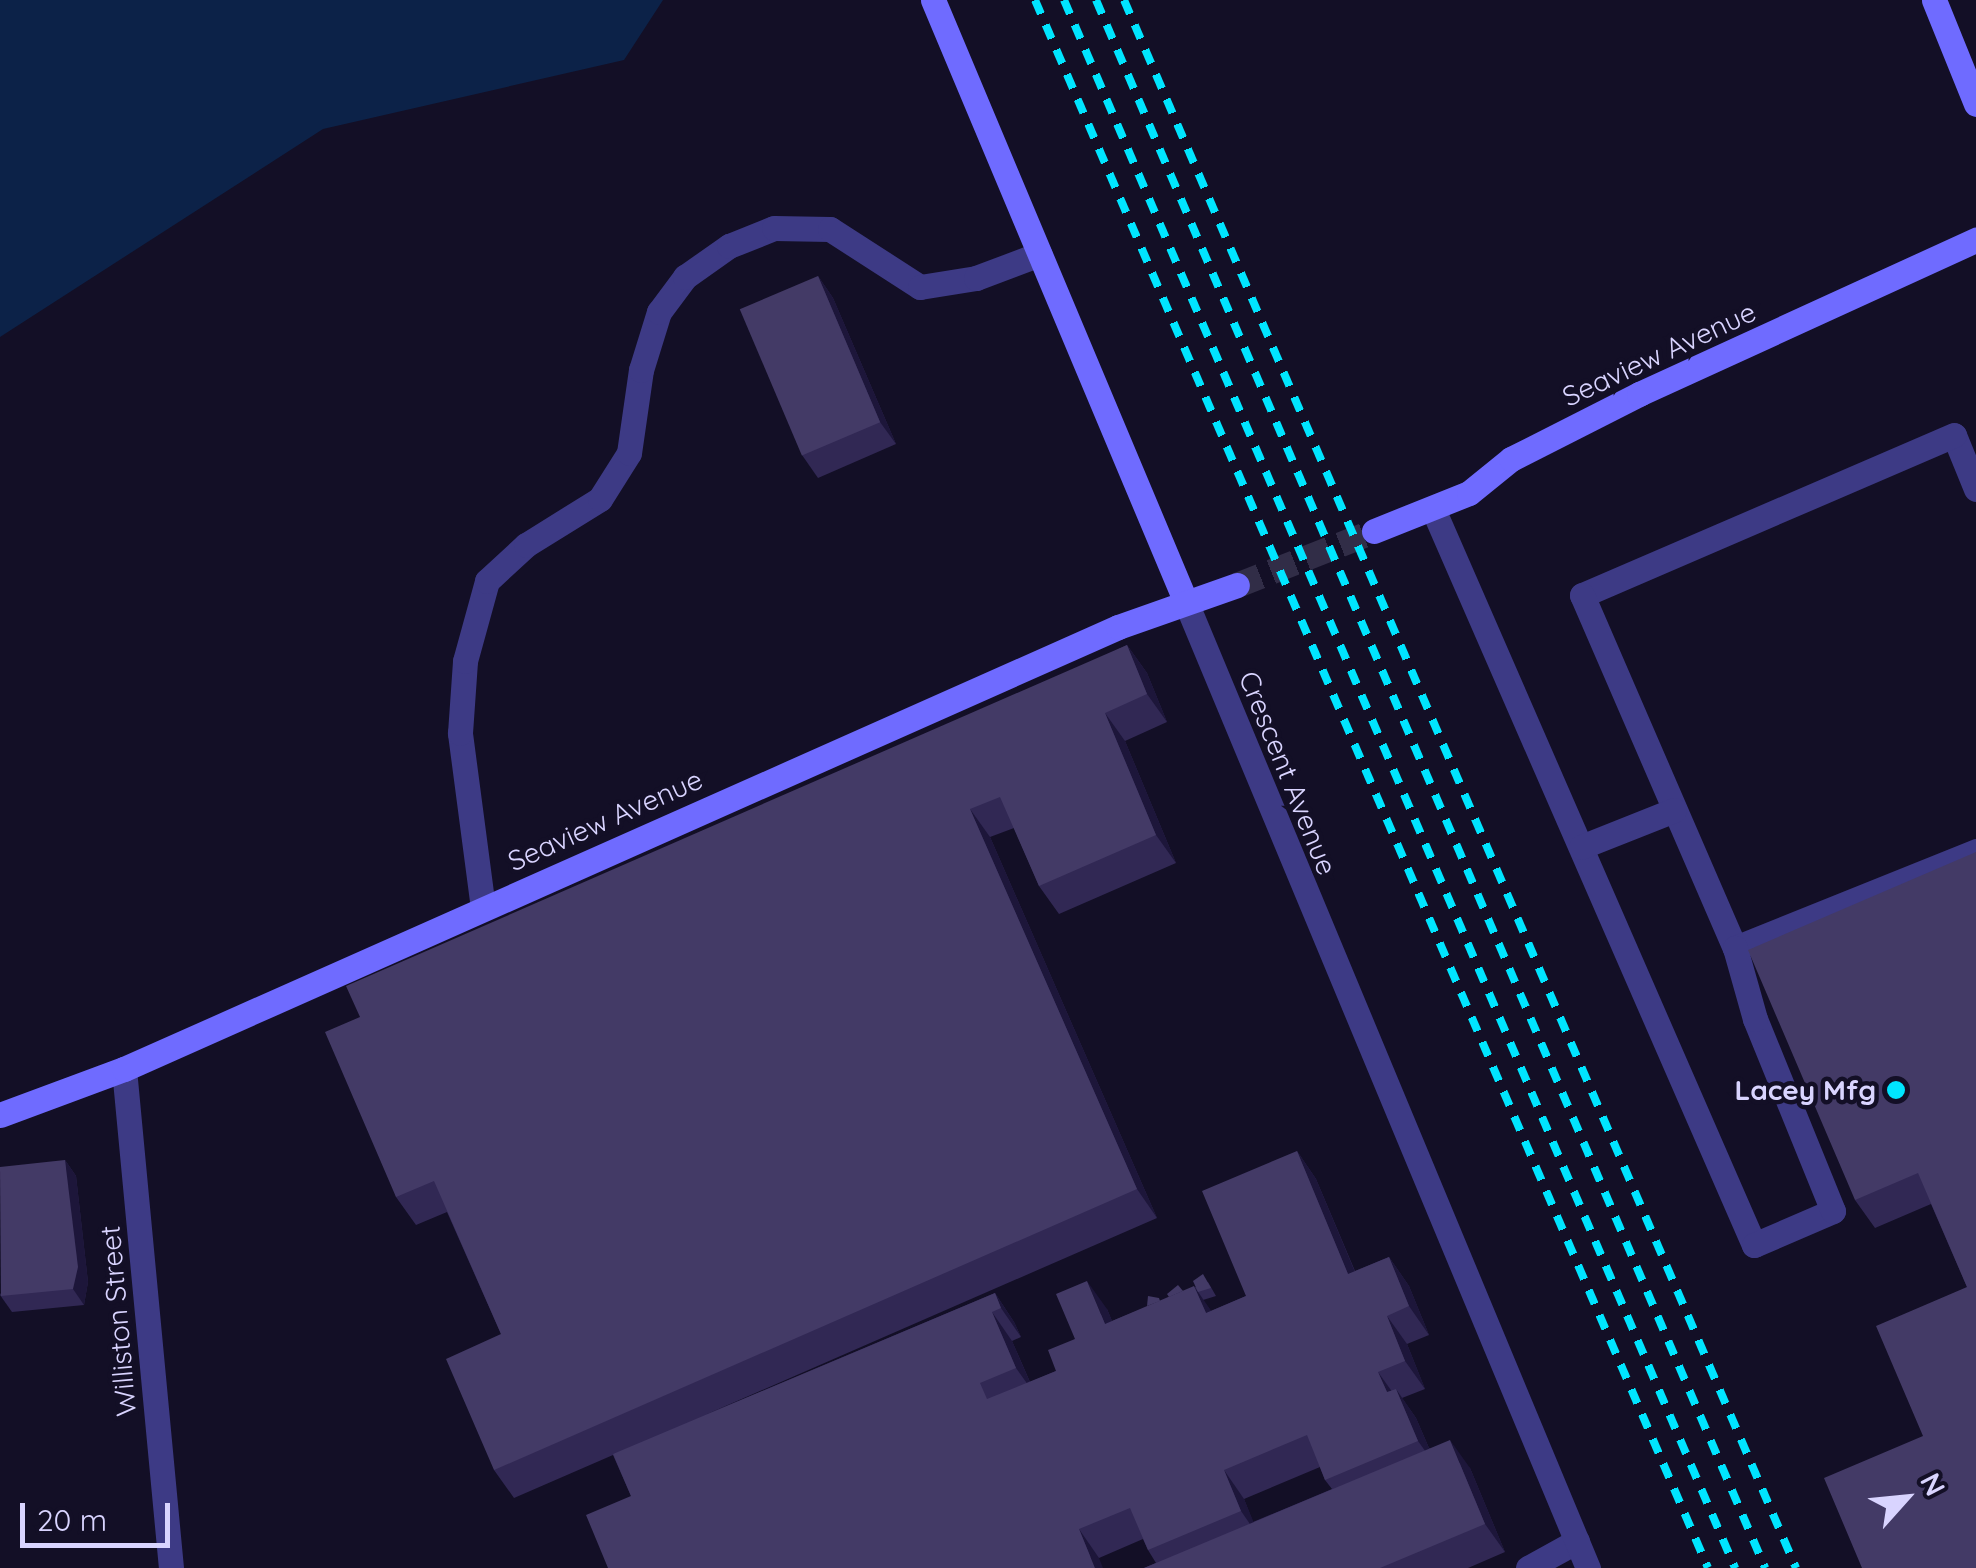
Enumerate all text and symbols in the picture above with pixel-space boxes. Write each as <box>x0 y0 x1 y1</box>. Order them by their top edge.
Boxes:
street label: Seaview Avenue <box>1557 295 1761 413</box>
street label: Crescent Avenue <box>1232 666 1344 880</box>
street label: Seaview Avenue <box>503 762 707 878</box>
place label: Lacey Mfg <box>1734 1073 1876 1107</box>
marker: Lacey Mfg <box>1885 1079 1907 1101</box>
street label: Williston Street <box>93 1224 143 1418</box>
north arrow <box>1856 1448 1956 1548</box>
text: N <box>1913 1467 1953 1501</box>
scale bar <box>25 1483 175 1545</box>
text: 20 m <box>37 1501 107 1539</box>

